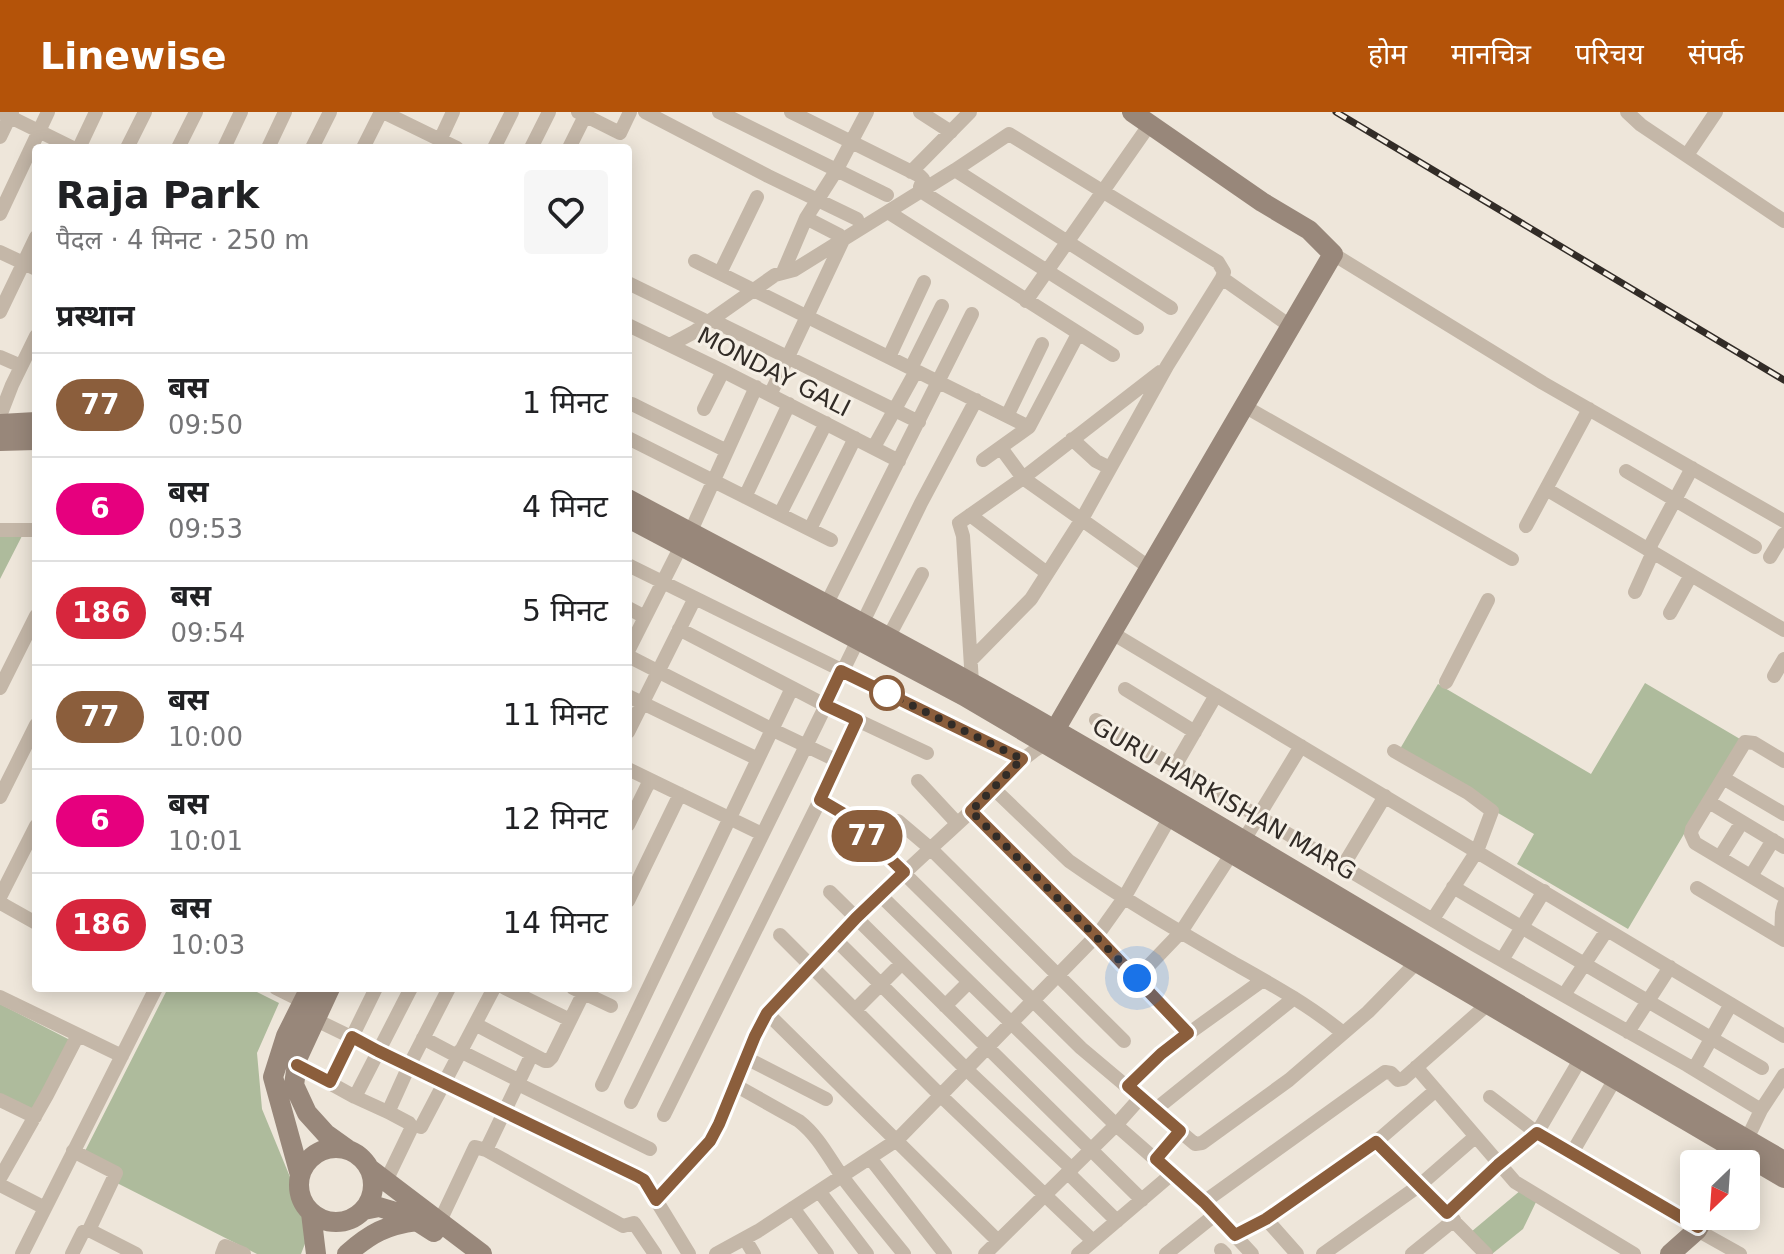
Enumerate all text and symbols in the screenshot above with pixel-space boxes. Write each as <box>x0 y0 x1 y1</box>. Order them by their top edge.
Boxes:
text: Linewise <box>40 34 227 78</box>
text: होम <box>1368 38 1407 71</box>
text: मानचित्र <box>1451 38 1531 71</box>
text: परिचय <box>1575 38 1644 71</box>
text: संपर्क <box>1688 38 1744 71</box>
button: heart <box>524 170 608 254</box>
text: Raja Park <box>56 173 259 217</box>
text: पैदल · 4 मिनट · 250 m <box>56 225 310 255</box>
text: प्रस्थान <box>56 298 135 333</box>
street label: MONDAY GALI <box>693 321 855 423</box>
text: बस <box>168 370 209 405</box>
text: 1 मिनट <box>522 385 608 420</box>
text: 77 <box>81 388 119 421</box>
text: 09:50 <box>168 410 243 440</box>
text: बस <box>168 474 209 509</box>
text: 4 मिनट <box>522 489 608 524</box>
text: 6 <box>90 492 110 525</box>
text: 09:53 <box>168 514 243 544</box>
text: बस <box>170 578 211 613</box>
text: 5 मिनट <box>522 593 608 628</box>
text: 186 <box>72 596 130 629</box>
text: 09:54 <box>170 618 245 648</box>
unlabelled marker <box>870 676 904 710</box>
text: बस <box>168 682 209 717</box>
text: 11 मिनट <box>503 697 608 732</box>
text: 77 <box>81 700 119 733</box>
street label: GURU HARKISHAN MARG <box>1087 712 1361 886</box>
text: 10:00 <box>168 722 243 752</box>
text: बस <box>168 786 209 821</box>
text: 12 मिनट <box>503 801 608 836</box>
text: 6 <box>90 804 110 837</box>
line badge: 77 <box>831 810 903 862</box>
text: 77 <box>848 819 886 852</box>
text: 10:01 <box>168 826 243 856</box>
text: बस <box>170 890 211 925</box>
text: 14 मिनट <box>503 905 608 940</box>
text: 186 <box>72 908 130 941</box>
text: 10:03 <box>170 930 245 960</box>
your location <box>1117 958 1157 998</box>
north arrow <box>1680 1150 1760 1230</box>
map controls <box>1680 1150 1760 1230</box>

